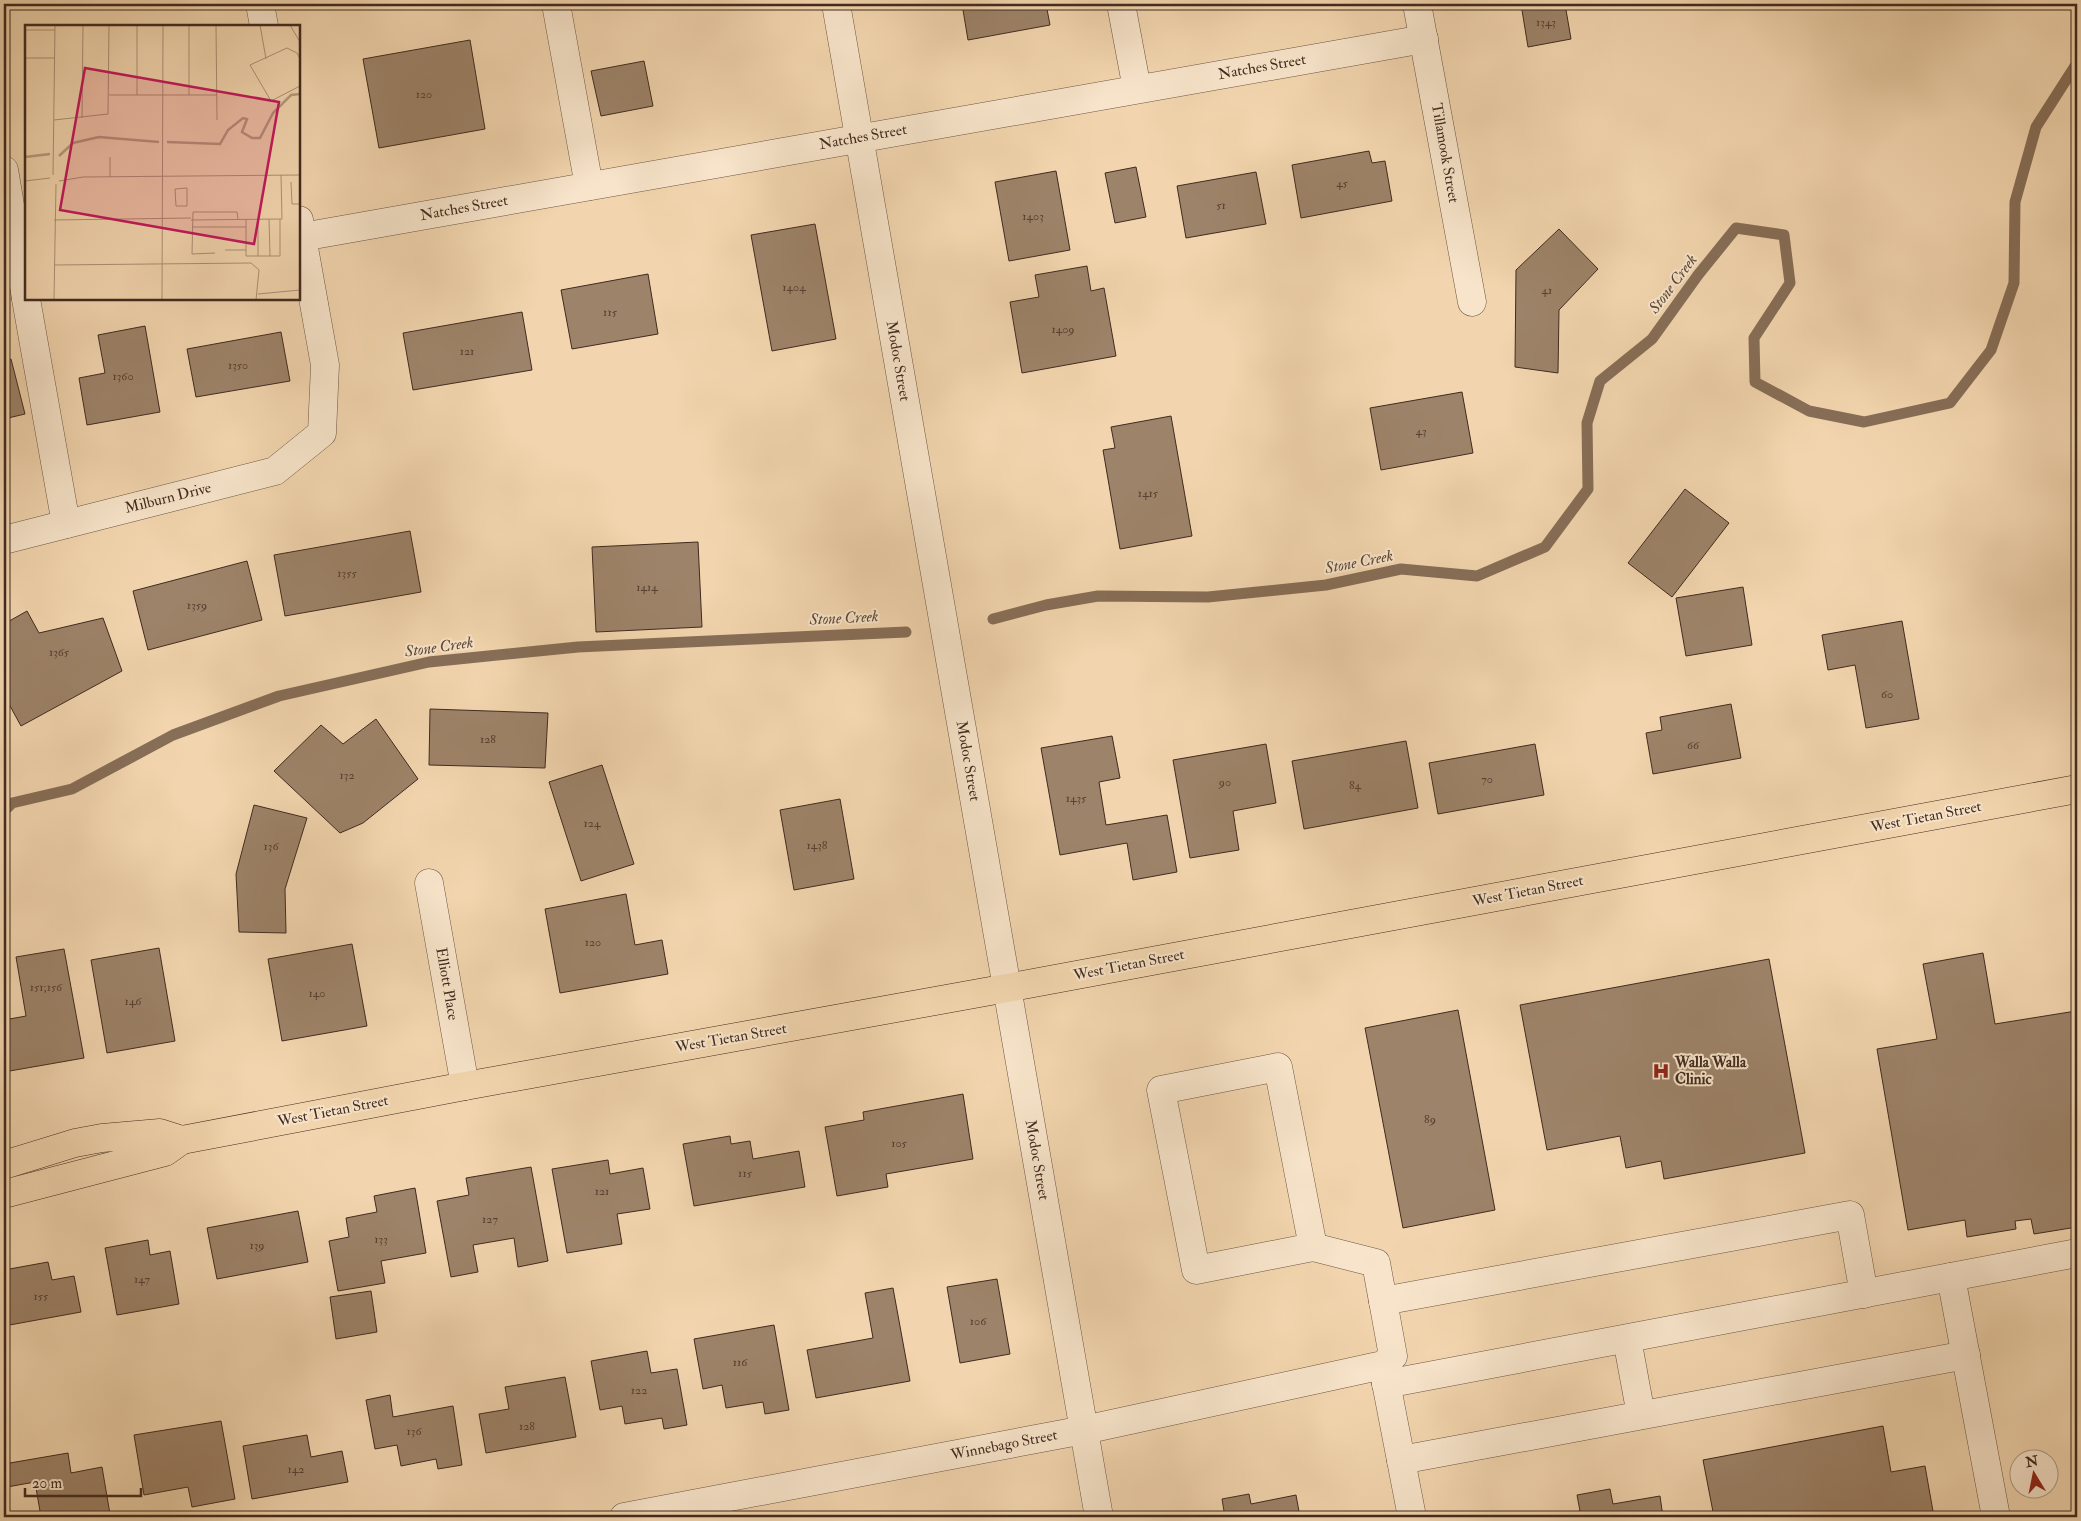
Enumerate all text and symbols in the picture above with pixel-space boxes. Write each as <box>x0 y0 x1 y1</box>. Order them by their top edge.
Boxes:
house number: 1343 <box>1536 15 1556 30</box>
inset map <box>25 25 300 300</box>
street label: Natches Street <box>1217 50 1307 84</box>
house number: 120 <box>416 87 432 102</box>
street label: Tillamook Street <box>1427 101 1463 205</box>
street label: Natches Street <box>818 120 908 154</box>
house number: 45 <box>1336 176 1349 191</box>
street label: Natches Street <box>419 191 509 225</box>
house number: 51 <box>1216 198 1226 213</box>
house number: 1403 <box>1022 209 1044 224</box>
water label: Stone Creek <box>1644 250 1702 318</box>
house number: 1404 <box>782 280 806 295</box>
house number: 41 <box>1542 283 1552 298</box>
house number: 115 <box>603 305 618 320</box>
street label: Modoc Street <box>882 319 914 403</box>
house number: 1409 <box>1051 322 1075 337</box>
house number: 121 <box>460 344 474 359</box>
house number: 1350 <box>228 358 248 373</box>
house number: 1360 <box>112 369 134 384</box>
house number: 43 <box>1415 424 1427 439</box>
street label: Milburn Drive <box>123 478 213 518</box>
house number: 1415 <box>1138 486 1159 501</box>
water label: Stone Creek <box>1322 546 1395 579</box>
house number: 1355 <box>337 566 357 581</box>
house number: 1414 <box>636 580 658 595</box>
house number: 1359 <box>187 598 207 613</box>
water label: Stone Creek <box>808 606 879 630</box>
water label: Stone Creek <box>402 632 475 662</box>
house number: 1365 <box>49 645 70 660</box>
house number: 60 <box>1881 687 1893 702</box>
street label: Modoc Street <box>952 719 984 803</box>
house number: 128 <box>480 732 496 747</box>
house number: 66 <box>1687 738 1700 753</box>
house number: 132 <box>340 768 354 783</box>
house number: 70 <box>1481 772 1493 787</box>
house number: 90 <box>1218 775 1231 790</box>
house number: 84 <box>1349 778 1362 793</box>
house number: 1435 <box>1066 791 1087 806</box>
street label: West Tietan Street <box>1868 797 1983 837</box>
house number: 124 <box>584 816 601 831</box>
house number: 1438 <box>807 838 828 853</box>
house number: 136 <box>264 839 279 854</box>
street label: West Tietan Street <box>1470 871 1585 911</box>
house number: 120 <box>585 935 601 950</box>
street label: West Tietan Street <box>1071 945 1186 985</box>
street label: Elliott Place <box>431 946 463 1022</box>
house number: 151;156 <box>30 980 63 995</box>
house number: 140 <box>309 986 325 1001</box>
house number: 146 <box>125 994 142 1009</box>
street label: West Tietan Street <box>673 1019 788 1057</box>
place label: Walla Walla Clinic <box>1674 1053 1747 1089</box>
hospital icon: Walla Walla Clinic <box>1651 1061 1671 1081</box>
street label: West Tietan Street <box>275 1091 390 1131</box>
house number: 89 <box>1424 1112 1436 1127</box>
street label: Modoc Street <box>1021 1118 1053 1202</box>
house number: 105 <box>891 1136 908 1151</box>
house number: 115 <box>738 1166 753 1181</box>
house number: 121 <box>595 1184 609 1199</box>
house number: 127 <box>482 1212 498 1227</box>
house number: 133 <box>374 1232 388 1247</box>
house number: 139 <box>249 1238 265 1253</box>
house number: 147 <box>134 1272 150 1287</box>
house number: 155 <box>34 1289 49 1304</box>
house number: 106 <box>970 1314 987 1329</box>
house number: 116 <box>733 1355 748 1370</box>
house number: 122 <box>631 1383 647 1398</box>
house number: 128 <box>519 1419 535 1434</box>
house number: 136 <box>407 1424 422 1439</box>
street label: Winnebago Street <box>948 1425 1059 1465</box>
north arrow <box>2008 1448 2058 1498</box>
text: N <box>2023 1452 2040 1471</box>
house number: 142 <box>288 1462 304 1477</box>
scale bar <box>25 1466 141 1498</box>
text: 20 m <box>32 1474 62 1493</box>

